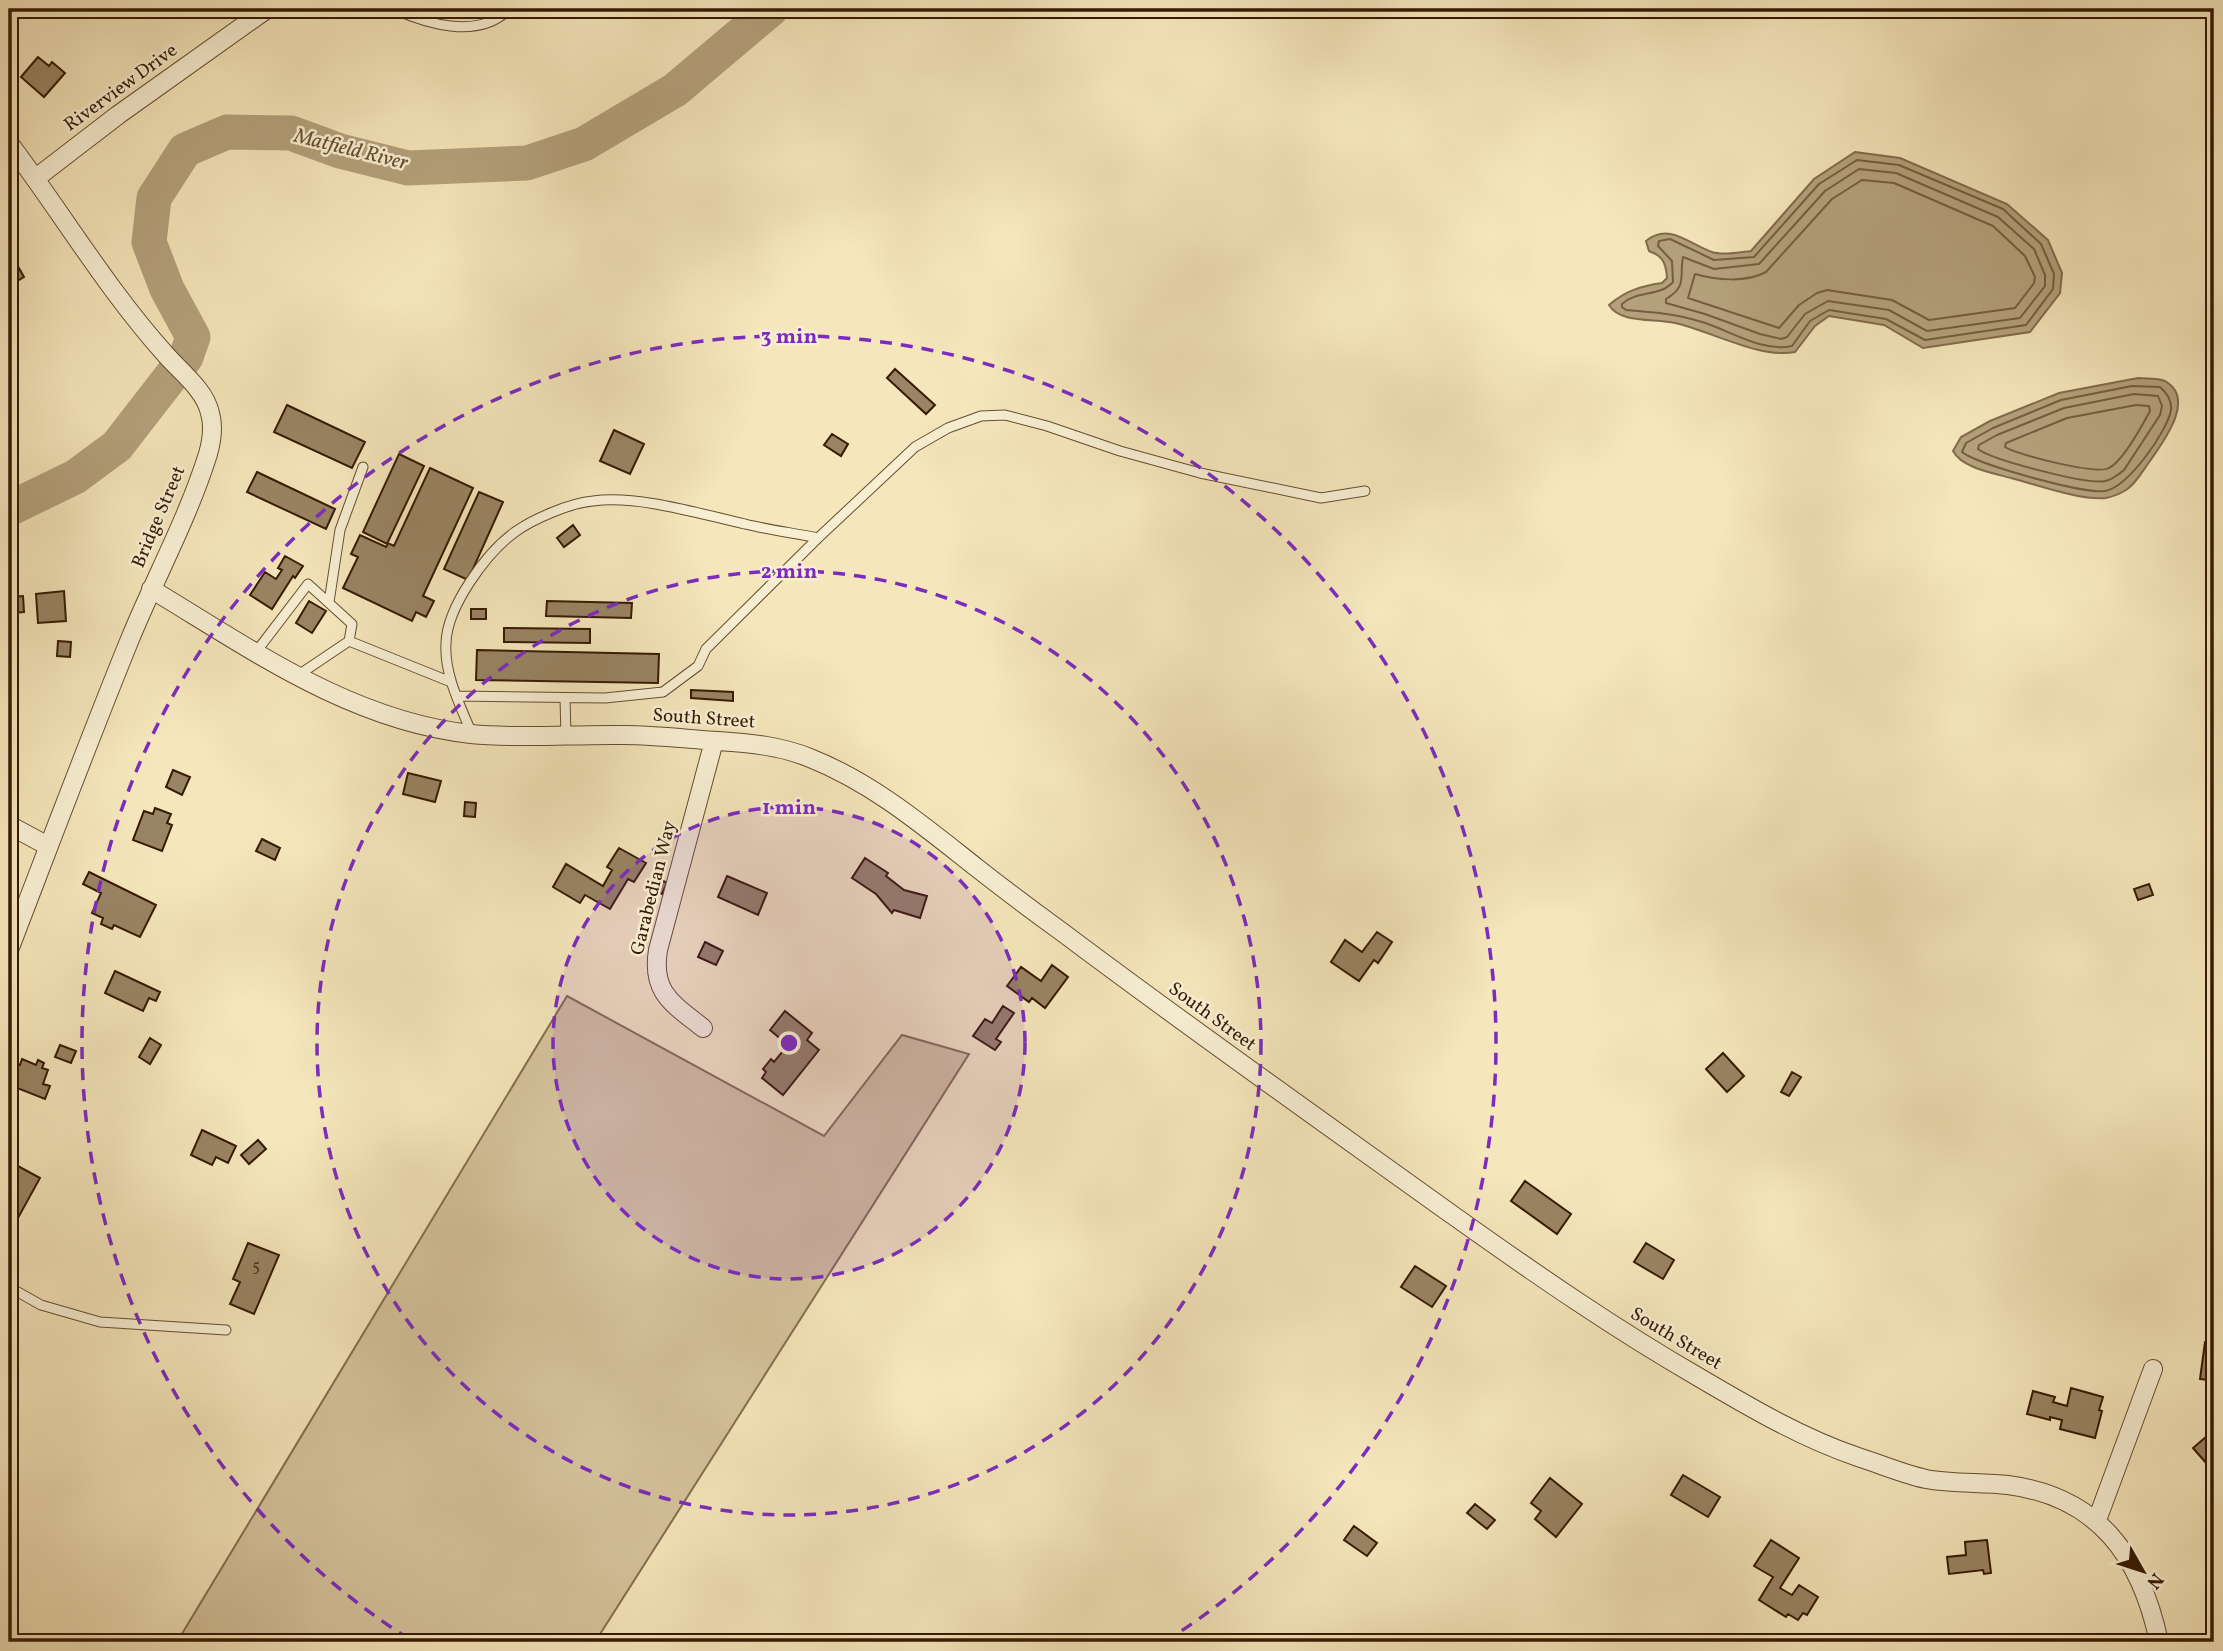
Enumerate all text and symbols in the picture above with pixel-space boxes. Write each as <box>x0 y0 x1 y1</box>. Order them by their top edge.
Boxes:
street label: Riverview Drive <box>59 38 183 138</box>
water label: Matfield River <box>290 122 411 178</box>
text: 3 min <box>761 323 817 352</box>
street label: Bridge Street <box>126 462 192 572</box>
text: 2 min <box>761 558 817 587</box>
street label: South Street <box>652 702 757 736</box>
text: 1 min <box>762 794 816 823</box>
street label: Garabedian Way <box>625 818 683 958</box>
street label: South Street <box>1163 976 1262 1058</box>
centre of rings <box>777 1031 801 1055</box>
house number: 5 <box>252 1256 260 1278</box>
street label: South Street <box>1625 1301 1727 1377</box>
north arrow <box>2108 1536 2178 1606</box>
text: N <box>2140 1567 2169 1594</box>

